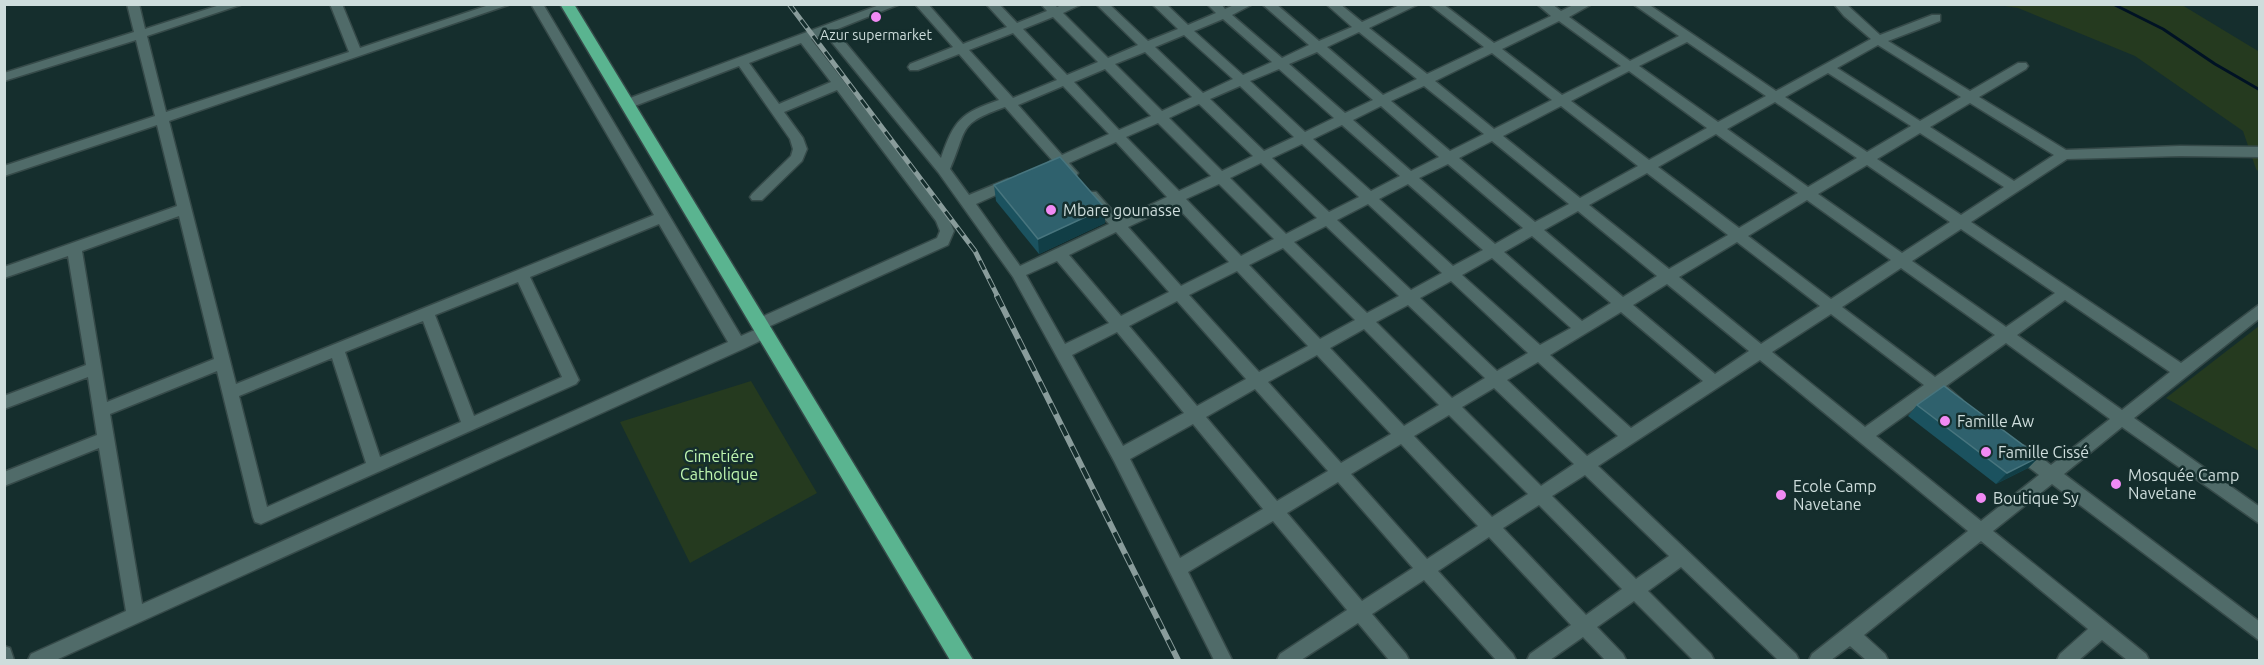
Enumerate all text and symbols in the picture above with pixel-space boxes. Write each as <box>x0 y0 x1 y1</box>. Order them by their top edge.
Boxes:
marker: Azur supermarket <box>869 10 883 24</box>
place label: Azur supermarket <box>820 27 933 43</box>
place label: Mbare gounasse <box>1063 201 1181 219</box>
marker: Mbare gounasse <box>1044 203 1058 217</box>
place label: Famille Aw <box>1957 412 2035 430</box>
marker: Famille Aw <box>1938 414 1952 428</box>
place label: Famille Cissé <box>1998 443 2089 461</box>
marker: Famille Cissé <box>1979 445 1993 459</box>
park label: Cimetiére Catholique <box>680 447 758 483</box>
place label: Mosquée Camp Navetane <box>2128 466 2239 502</box>
place label: Ecole Camp Navetane <box>1793 477 1877 513</box>
marker: Mosquée Camp Navetane <box>2109 477 2123 491</box>
marker: Ecole Camp Navetane <box>1774 488 1788 502</box>
place label: Boutique Sy <box>1993 489 2079 507</box>
marker: Boutique Sy <box>1974 491 1988 505</box>

